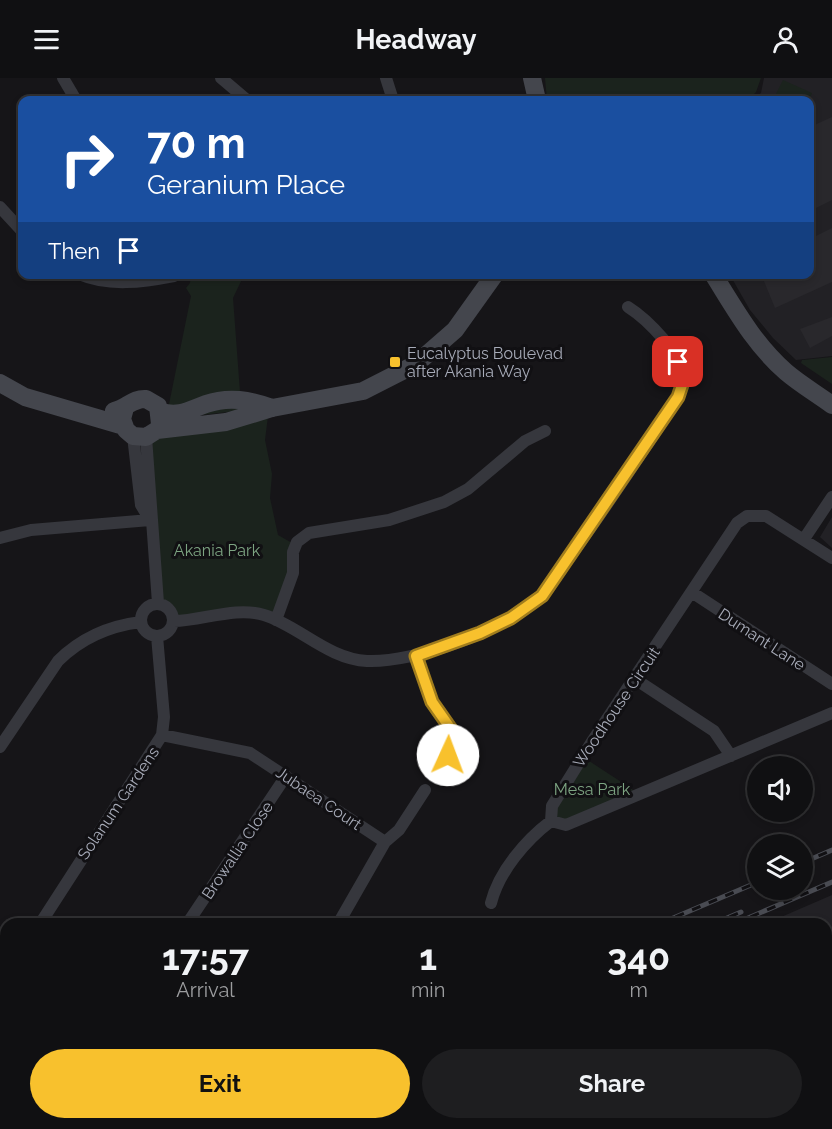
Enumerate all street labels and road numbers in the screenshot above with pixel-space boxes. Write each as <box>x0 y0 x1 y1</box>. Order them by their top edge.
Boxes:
street label: Dumant Lane <box>715 604 809 675</box>
street label: Woodhouse Circuit <box>569 643 664 771</box>
street label: Solanum Gardens <box>74 743 163 863</box>
street label: Jubaea Court <box>272 763 366 834</box>
street label: Browallia Close <box>198 798 277 903</box>

